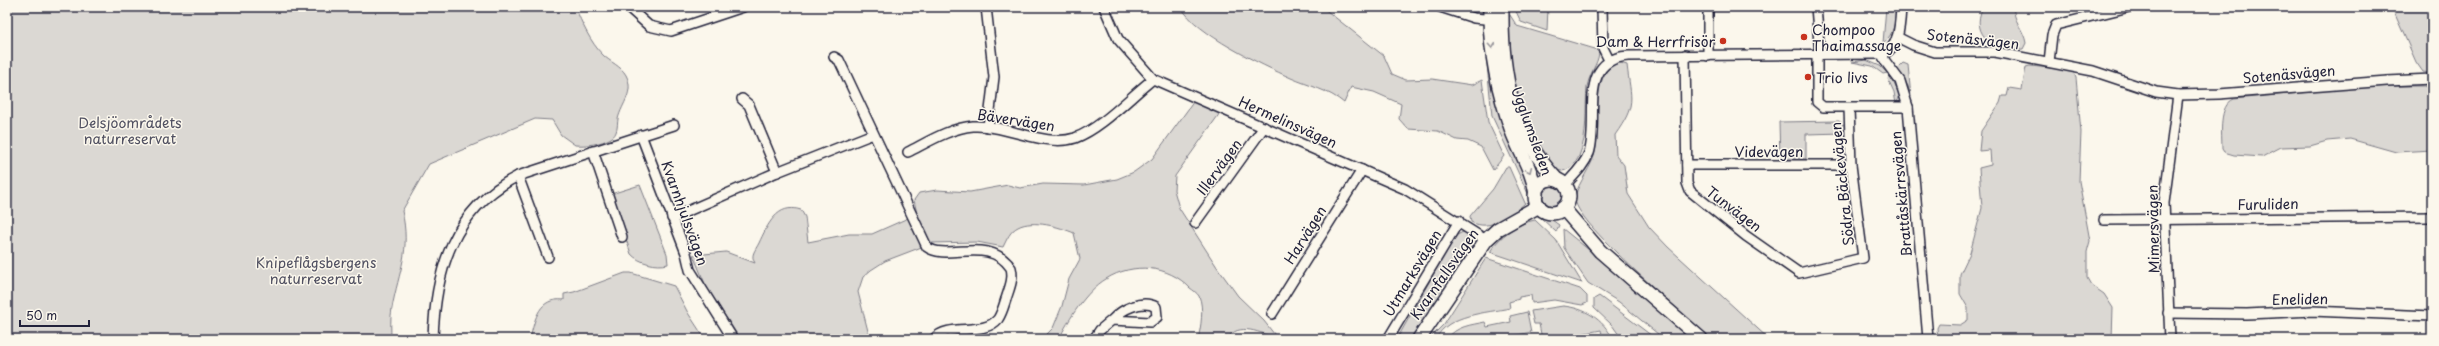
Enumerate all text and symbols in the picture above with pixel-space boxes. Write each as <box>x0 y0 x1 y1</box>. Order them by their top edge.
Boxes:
place label: Chompoo Thaimassage <box>1812 19 1901 56</box>
street label: Sotenäsvägen <box>1926 24 2020 54</box>
place label: Dam & Herrfrisör <box>1596 31 1716 52</box>
marker: Chompoo Thaimassage <box>1799 32 1809 42</box>
marker: Dam & Herrfrisör <box>1718 36 1728 46</box>
one-way arrow <box>1487 43 1496 49</box>
street label: Sotenäsvägen <box>2242 59 2336 89</box>
place label: Trio livs <box>1816 67 1868 88</box>
marker: Trio livs <box>1803 72 1813 82</box>
street label: Ugglumsleden <box>1506 84 1558 178</box>
street label: Hermelinsvägen <box>1235 91 1341 153</box>
street label: Bävervägen <box>976 103 1056 137</box>
park label: Delsjöområdets naturreservat <box>78 112 182 149</box>
street label: Södra Bäckevägen <box>1825 121 1859 247</box>
street label: Brattåskärrsvägen <box>1885 130 1917 258</box>
street label: Illervägen <box>1191 135 1247 199</box>
street label: Videvägen <box>1735 141 1803 162</box>
street label: Kvarnhjulsvägen <box>656 158 714 268</box>
one-way arrow <box>1524 165 1532 173</box>
street label: Tunvägen <box>1702 181 1766 237</box>
street label: Mimersvägen <box>2142 185 2164 273</box>
street label: Furuliden <box>2237 193 2299 215</box>
street label: Harvägen <box>1279 202 1331 268</box>
street label: Kvarnfallsvägen <box>1405 224 1483 324</box>
street label: Utmarksvägen <box>1378 225 1446 321</box>
park label: Knipeflågsbergens naturreservat <box>256 252 376 289</box>
street label: Eneliden <box>2272 288 2328 310</box>
scale bar <box>20 302 89 328</box>
text: 50 m <box>26 306 57 324</box>

